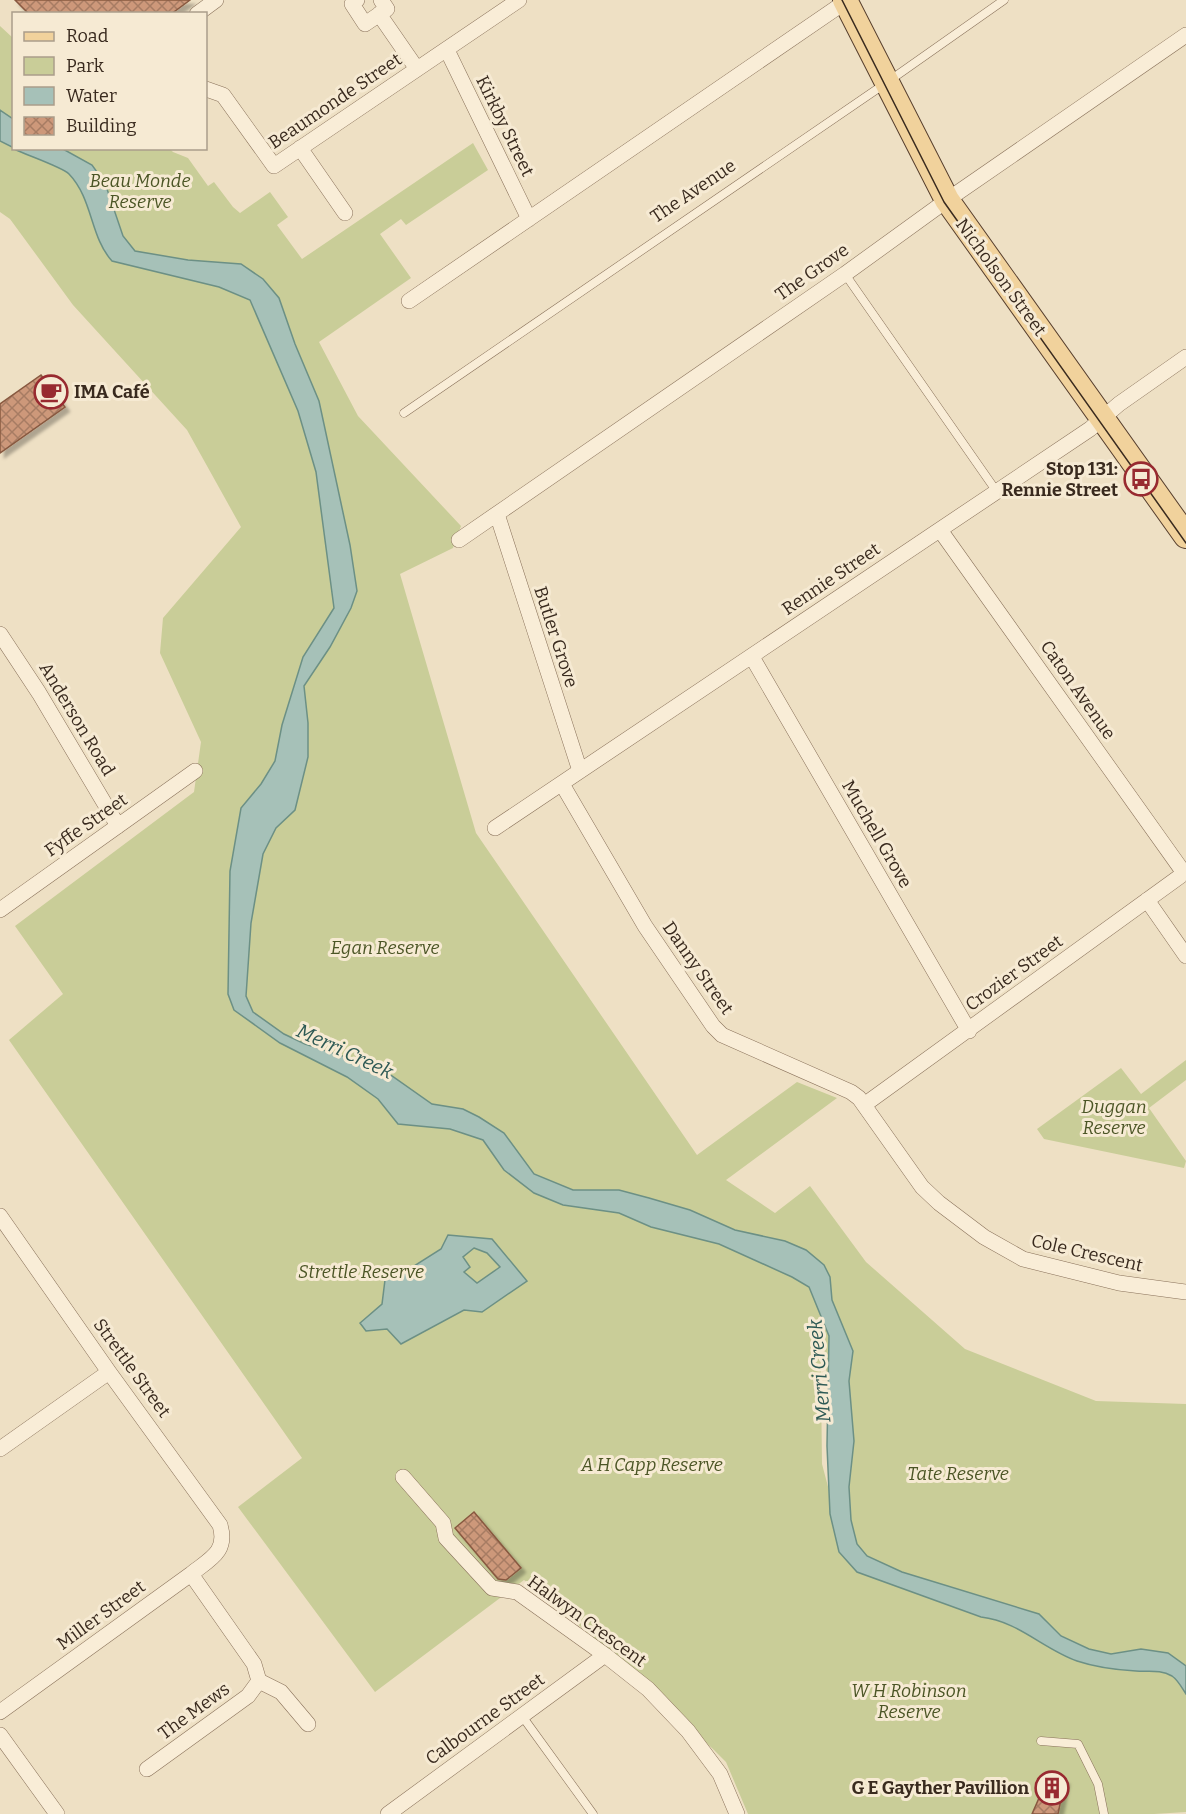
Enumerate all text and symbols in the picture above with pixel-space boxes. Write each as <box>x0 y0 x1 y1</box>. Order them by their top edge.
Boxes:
legend <box>12 12 207 150</box>
text: Road <box>66 25 109 47</box>
street label: Beaumonde Street <box>264 48 406 154</box>
text: Park <box>66 55 105 77</box>
street label: Kirkby Street <box>471 72 539 180</box>
text: Water <box>66 85 117 107</box>
text: Building <box>66 115 137 137</box>
street label: The Avenue <box>646 154 740 228</box>
park label: Beau Monde Reserve <box>90 170 190 213</box>
street label: Nicholson Street <box>951 214 1051 340</box>
street label: The Grove <box>771 239 853 305</box>
cafe icon: IMA Café <box>33 374 69 410</box>
place label: IMA Café <box>74 381 150 403</box>
place label: Stop 131: Rennie Street <box>1002 458 1118 501</box>
bus stop icon: Stop 131: Rennie Street <box>1123 461 1159 497</box>
street label: Rennie Street <box>778 538 885 620</box>
street label: Butler Grove <box>529 584 583 690</box>
street label: Caton Avenue <box>1036 636 1120 744</box>
street label: Anderson Road <box>35 658 120 780</box>
street label: Muchell Grove <box>837 776 917 892</box>
street label: Fyffe Street <box>41 788 132 861</box>
street label: Danny Street <box>658 917 738 1019</box>
street label: Crozier Street <box>961 930 1067 1016</box>
park label: Egan Reserve <box>331 937 439 959</box>
water label: Merri Creek <box>293 1018 397 1084</box>
park label: Duggan Reserve <box>1081 1096 1147 1139</box>
street label: Cole Crescent <box>1029 1229 1145 1277</box>
park label: Strettle Reserve <box>298 1261 424 1283</box>
street label: Strettle Street <box>89 1314 175 1422</box>
water label: Merri Creek <box>803 1318 835 1424</box>
park label: A H Capp Reserve <box>580 1454 723 1476</box>
park label: Tate Reserve <box>907 1463 1009 1485</box>
street label: Halwyn Crescent <box>523 1570 651 1672</box>
street label: Miller Street <box>52 1575 150 1654</box>
street label: Calbourne Street <box>421 1668 549 1770</box>
street label: The Mews <box>154 1678 234 1744</box>
park label: W H Robinson Reserve <box>851 1680 967 1723</box>
building icon: G E Gayther Pavillion <box>1034 1770 1070 1806</box>
place label: G E Gayther Pavillion <box>851 1777 1029 1799</box>

